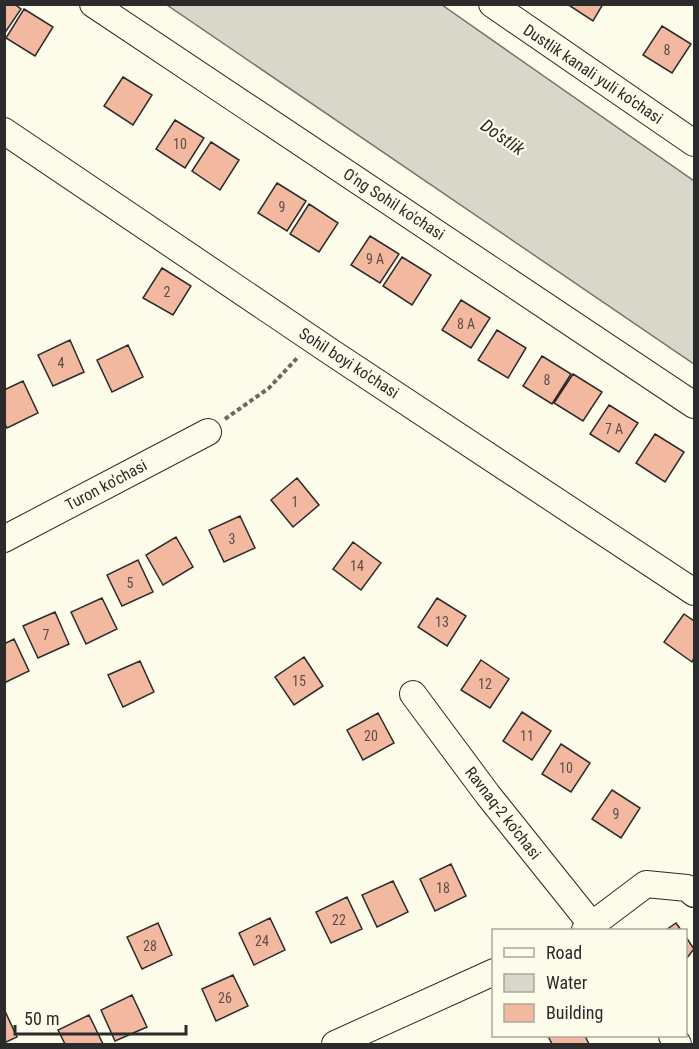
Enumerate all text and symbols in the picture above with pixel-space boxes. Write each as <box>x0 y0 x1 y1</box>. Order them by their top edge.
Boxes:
street label: Dustlik kanali yuli ko'chasi <box>520 20 666 128</box>
house number: 8 <box>664 42 671 58</box>
water label: Do'stlik <box>477 114 530 160</box>
house number: 10 <box>173 136 187 152</box>
street label: O'ng Sohil ko'chasi <box>340 164 448 244</box>
house number: 9 <box>279 199 285 215</box>
house number: 9 А <box>366 251 384 267</box>
house number: 2 <box>164 284 171 300</box>
house number: 8 А <box>457 316 475 332</box>
street label: Sohil boyi ko'chasi <box>296 324 402 402</box>
house number: 4 <box>58 355 65 371</box>
house number: 8 <box>544 372 551 388</box>
house number: 7 А <box>605 421 623 437</box>
street label: Turon ko'chasi <box>62 456 150 514</box>
house number: 1 <box>292 494 298 510</box>
house number: 3 <box>229 531 235 547</box>
house number: 14 <box>350 558 364 574</box>
house number: 5 <box>127 575 134 591</box>
house number: 13 <box>435 614 449 630</box>
house number: 7 <box>43 627 50 643</box>
house number: 15 <box>292 673 306 689</box>
house number: 12 <box>478 676 492 692</box>
house number: 20 <box>364 728 378 744</box>
house number: 11 <box>520 728 534 744</box>
house number: 10 <box>559 760 573 776</box>
street label: Ravnaq-2 ko'chasi <box>461 763 545 863</box>
house number: 9 <box>613 806 619 822</box>
house number: 18 <box>436 880 450 896</box>
house number: 22 <box>332 912 346 928</box>
legend <box>492 929 687 1037</box>
house number: 24 <box>255 933 269 949</box>
house number: 28 <box>143 938 157 954</box>
text: Road <box>546 942 582 963</box>
text: Water <box>546 972 588 993</box>
house number: 26 <box>218 990 232 1006</box>
scale bar <box>15 998 186 1036</box>
text: Building <box>546 1002 603 1023</box>
text: 50 m <box>24 1008 59 1029</box>

